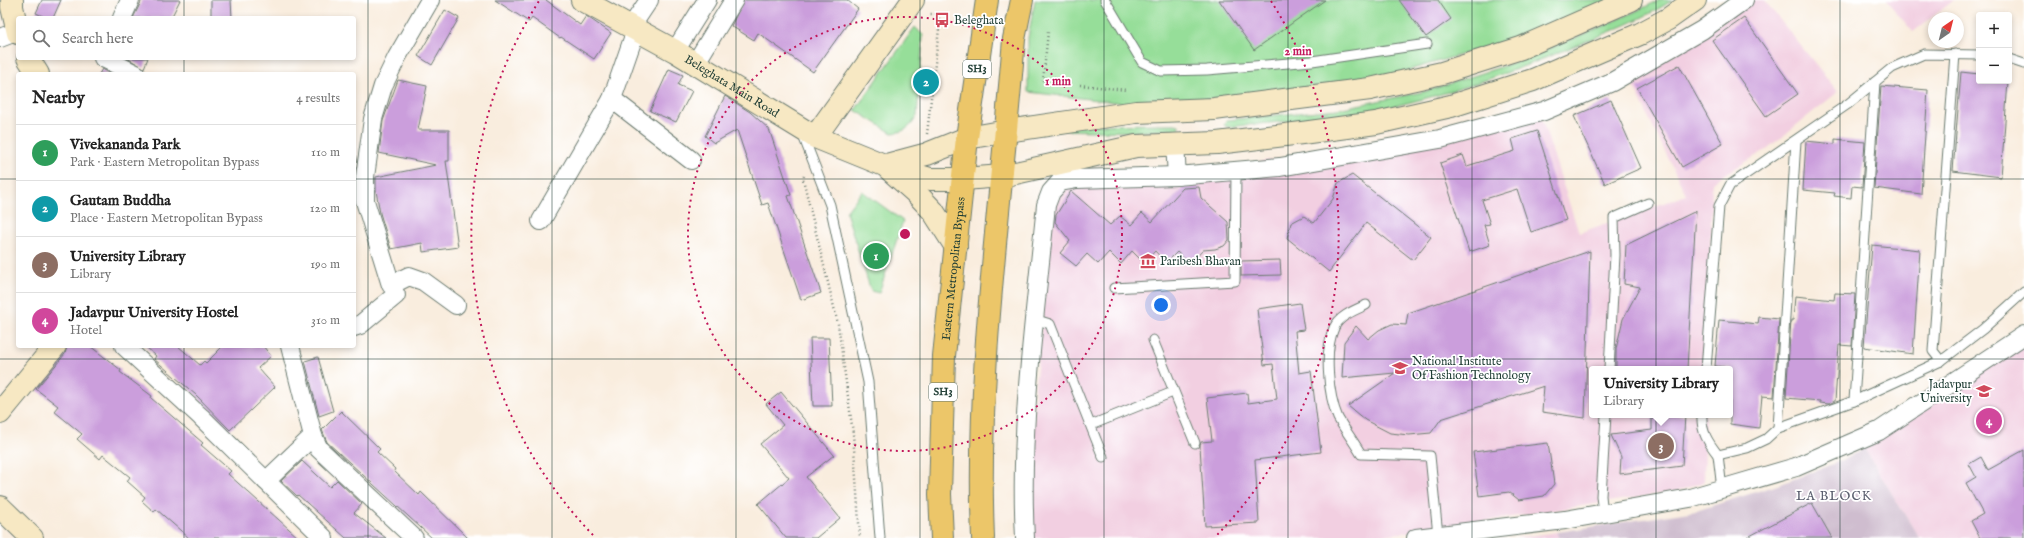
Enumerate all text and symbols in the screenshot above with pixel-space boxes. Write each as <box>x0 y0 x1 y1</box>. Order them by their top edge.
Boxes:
bus stop icon: Beleghata <box>933 11 951 29</box>
north arrow <box>1928 12 1964 48</box>
map controls <box>1976 12 2012 84</box>
button: + <box>1976 12 2012 48</box>
place label: Beleghata <box>954 13 1004 28</box>
search box <box>16 16 356 60</box>
icon: search <box>30 27 52 49</box>
text: Search here <box>62 29 133 48</box>
text: 2 min <box>1284 44 1312 59</box>
button: − <box>1976 48 2012 84</box>
street label: Beleghata Main Road <box>682 51 783 121</box>
road number: SH3 <box>963 60 991 78</box>
pin: 2 <box>913 67 939 97</box>
text: 1 min <box>1045 74 1072 89</box>
text: Nearby <box>32 88 85 109</box>
text: 4 results <box>296 90 340 107</box>
text: Vivekananda Park <box>70 135 180 154</box>
text: 1 <box>43 144 47 161</box>
text: 110 m <box>311 144 340 161</box>
text: Park · Eastern Metropolitan Bypass <box>70 154 259 171</box>
text: Gautam Buddha <box>70 191 171 210</box>
street label: Eastern Metropolitan Bypass <box>938 196 968 341</box>
text: 2 <box>42 200 48 217</box>
text: 120 m <box>310 200 340 217</box>
text: Place · Eastern Metropolitan Bypass <box>70 210 263 227</box>
centre of rings <box>898 227 912 241</box>
pin: 1 <box>863 241 889 271</box>
text: University Library <box>70 247 186 266</box>
museum icon: Paribesh Bhavan <box>1139 252 1157 270</box>
place label: Paribesh Bhavan <box>1160 254 1242 269</box>
text: 3 <box>43 256 47 273</box>
text: 190 m <box>310 256 340 273</box>
text: Library <box>70 266 111 283</box>
your location <box>1151 295 1171 315</box>
text: Jadavpur University Hostel <box>70 303 238 322</box>
text: 4 <box>42 312 48 329</box>
text: 310 m <box>311 312 340 329</box>
text: Hotel <box>70 322 102 339</box>
place label: National Institute Of Fashion Technology <box>1412 354 1531 383</box>
school or university icon: National Institute Of Fashion Technology <box>1391 359 1409 377</box>
popup <box>1589 366 1733 418</box>
text: University Library <box>1603 374 1719 393</box>
place label: Jadavpur University <box>1920 377 1973 406</box>
school or university icon: Jadavpur University <box>1975 382 1993 400</box>
road number: SH3 <box>929 383 957 401</box>
text: Library <box>1603 393 1644 410</box>
pin: 4 <box>1976 406 2002 436</box>
pin: 3 <box>1648 431 1674 461</box>
district label: LA BLOCK <box>1796 488 1872 505</box>

